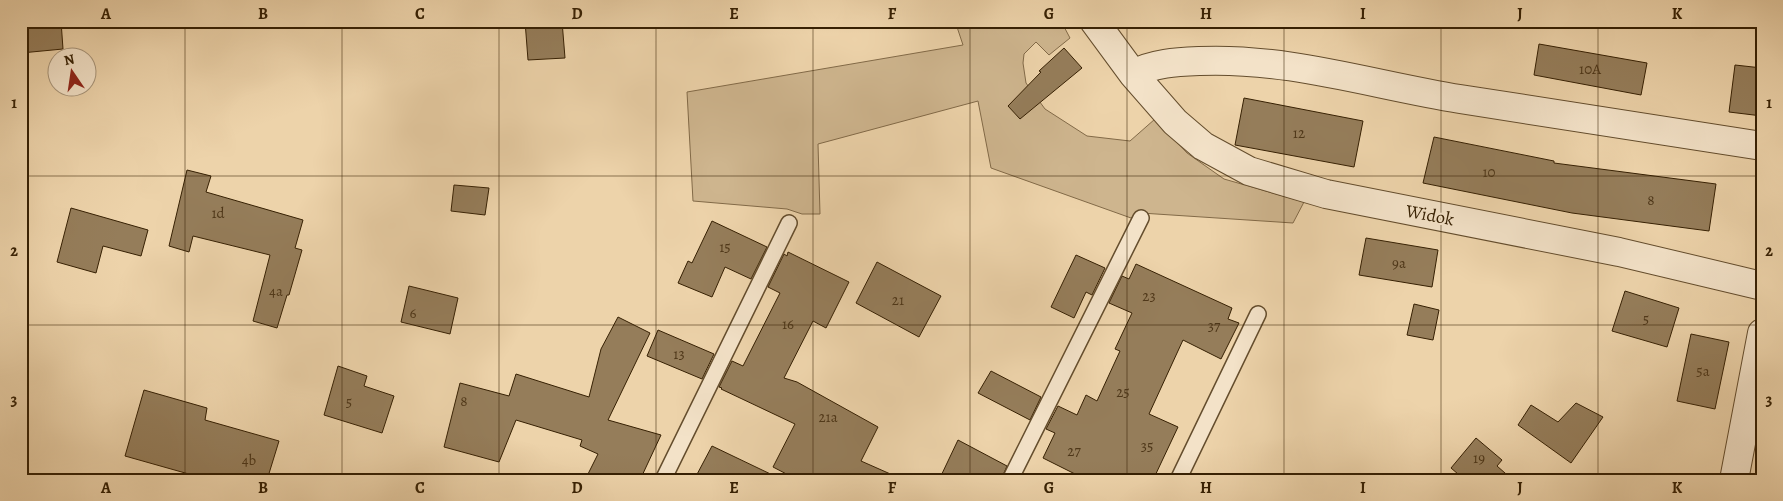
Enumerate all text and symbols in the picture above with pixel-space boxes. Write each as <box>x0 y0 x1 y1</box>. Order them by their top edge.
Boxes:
text: A <box>100 3 112 25</box>
text: B <box>258 3 268 25</box>
text: C <box>415 3 425 25</box>
text: D <box>571 3 583 25</box>
text: E <box>729 3 739 25</box>
text: F <box>888 3 897 25</box>
text: G <box>1044 3 1054 25</box>
text: H <box>1200 3 1212 25</box>
text: I <box>1360 3 1366 25</box>
text: J <box>1517 3 1523 25</box>
text: K <box>1672 3 1683 25</box>
north arrow <box>48 48 98 98</box>
text: N <box>62 49 76 70</box>
house number: 10A <box>1579 59 1601 79</box>
text: 1 <box>11 92 17 114</box>
text: 1 <box>1766 92 1772 114</box>
house number: 12 <box>1293 123 1305 143</box>
house number: 10 <box>1482 162 1496 182</box>
house number: 8 <box>1647 190 1655 210</box>
street label: Widok <box>1403 198 1456 231</box>
house number: 1d <box>211 203 226 223</box>
house number: 15 <box>719 237 731 257</box>
text: 2 <box>10 240 18 262</box>
text: 2 <box>1765 240 1773 262</box>
house number: 9a <box>1392 253 1406 273</box>
house number: 4a <box>269 281 283 301</box>
house number: 23 <box>1142 286 1156 306</box>
house number: 21 <box>892 290 904 310</box>
house number: 6 <box>410 303 417 323</box>
house number: 5 <box>1643 309 1649 329</box>
house number: 16 <box>782 314 794 334</box>
house number: 37 <box>1208 316 1221 336</box>
house number: 13 <box>673 344 685 364</box>
house number: 5a <box>1696 361 1710 381</box>
house number: 25 <box>1116 382 1130 402</box>
text: 3 <box>11 389 18 411</box>
text: 3 <box>1766 389 1773 411</box>
house number: 8 <box>460 391 468 411</box>
house number: 5 <box>346 392 352 412</box>
house number: 21a <box>818 407 838 427</box>
house number: 35 <box>1141 436 1153 456</box>
house number: 27 <box>1067 441 1081 461</box>
house number: 19 <box>1473 448 1485 468</box>
house number: 4b <box>242 450 257 470</box>
text: A <box>100 477 112 499</box>
text: B <box>258 477 268 499</box>
text: C <box>415 477 425 499</box>
text: D <box>571 477 583 499</box>
text: E <box>729 477 739 499</box>
text: F <box>888 477 897 499</box>
text: G <box>1044 477 1054 499</box>
text: H <box>1200 477 1212 499</box>
text: I <box>1360 477 1366 499</box>
text: J <box>1517 477 1523 499</box>
text: K <box>1672 477 1683 499</box>

